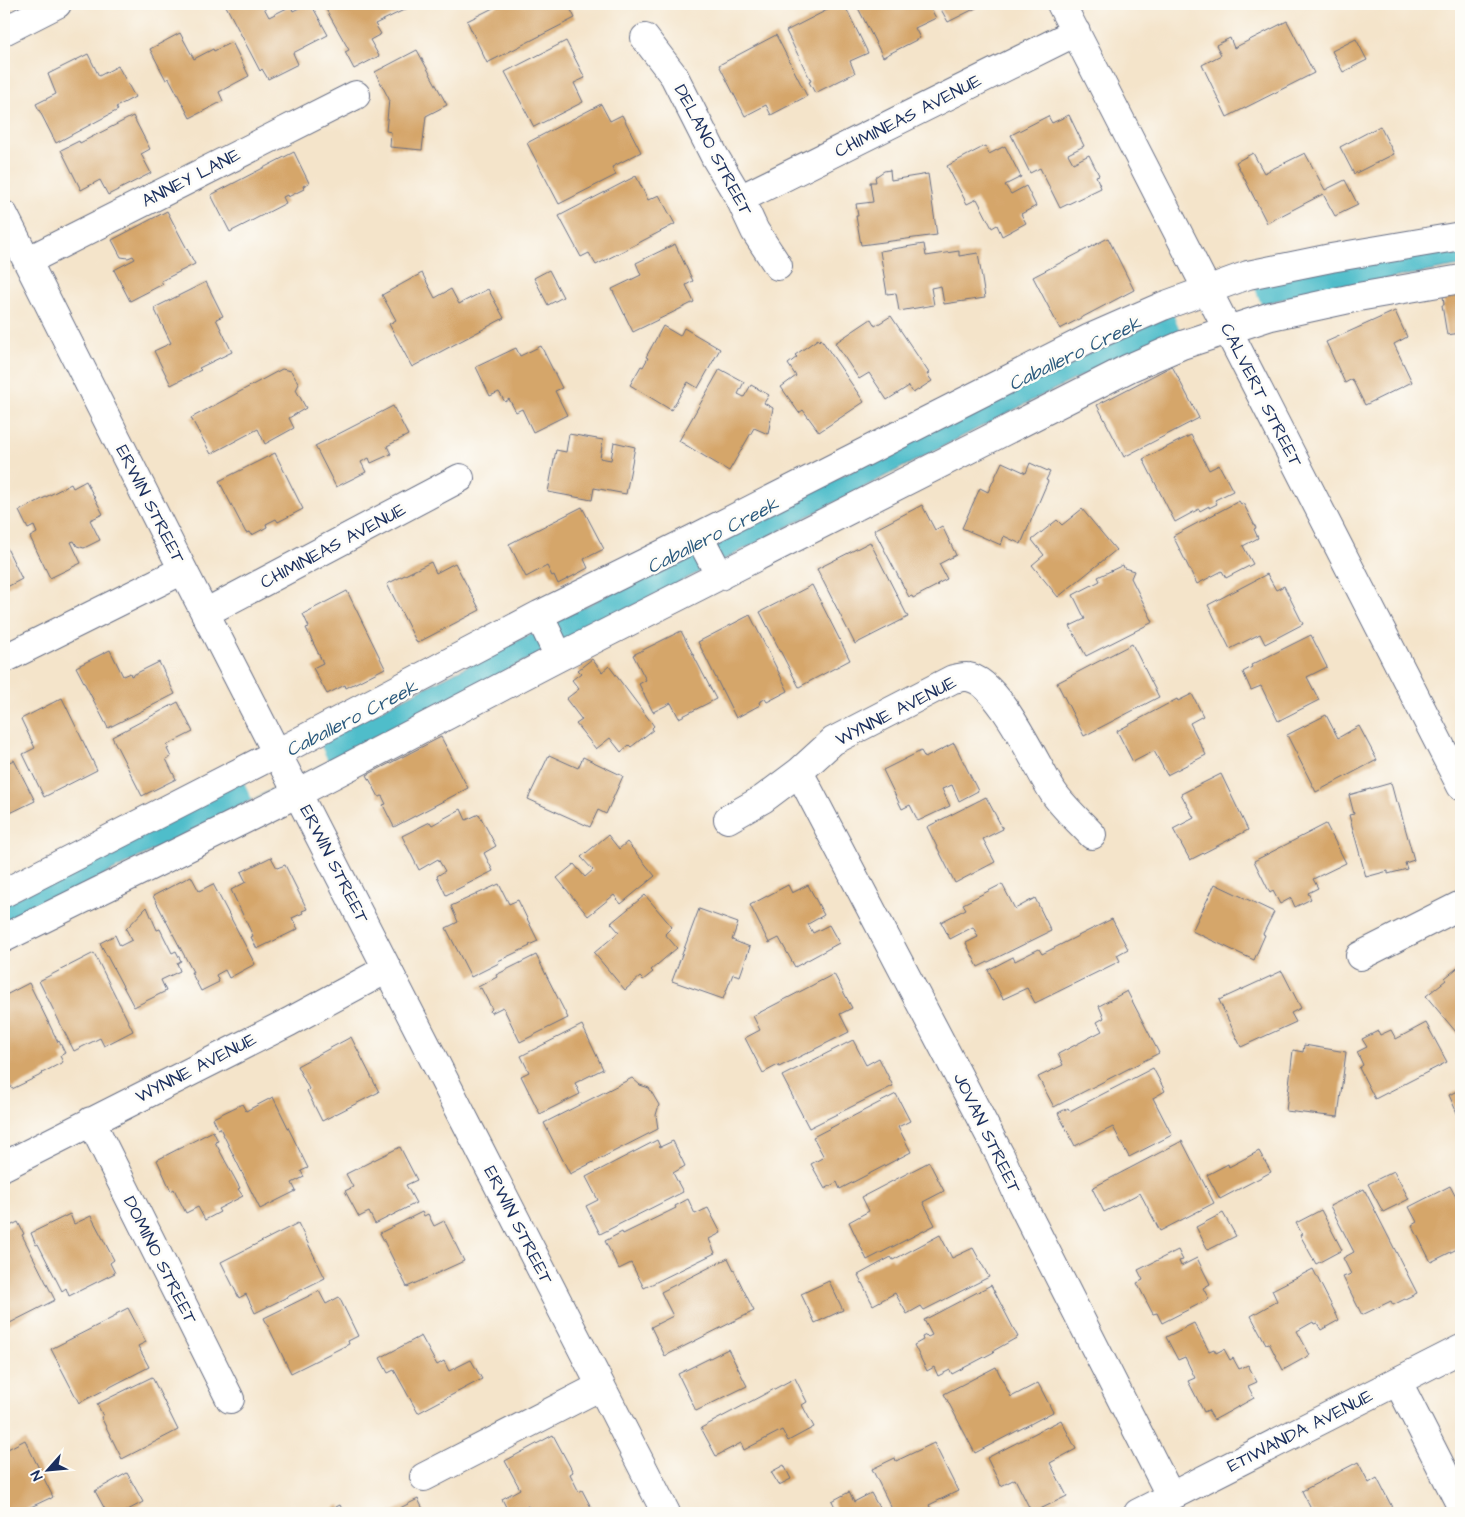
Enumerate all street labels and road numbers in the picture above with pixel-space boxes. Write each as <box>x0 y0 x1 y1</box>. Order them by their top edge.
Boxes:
street label: CHIMINEAS AVENUE <box>830 68 986 164</box>
street label: DELANO STREET <box>668 80 758 221</box>
street label: ANNEY LANE <box>137 142 245 214</box>
street label: CALVERT STREET <box>1214 319 1308 472</box>
street label: ERWIN STREET <box>109 441 191 568</box>
street label: CHIMINEAS AVENUE <box>256 497 411 595</box>
street label: WYNNE AVENUE <box>831 670 961 752</box>
street label: ERWIN STREET <box>293 801 375 928</box>
street label: WYNNE AVENUE <box>131 1027 261 1109</box>
street label: JOVAN STREET <box>947 1069 1027 1198</box>
street label: ERWIN STREET <box>477 1162 559 1289</box>
street label: DOMINO STREET <box>117 1192 203 1329</box>
street label: ETIWANDA AVENUE <box>1223 1383 1377 1479</box>

